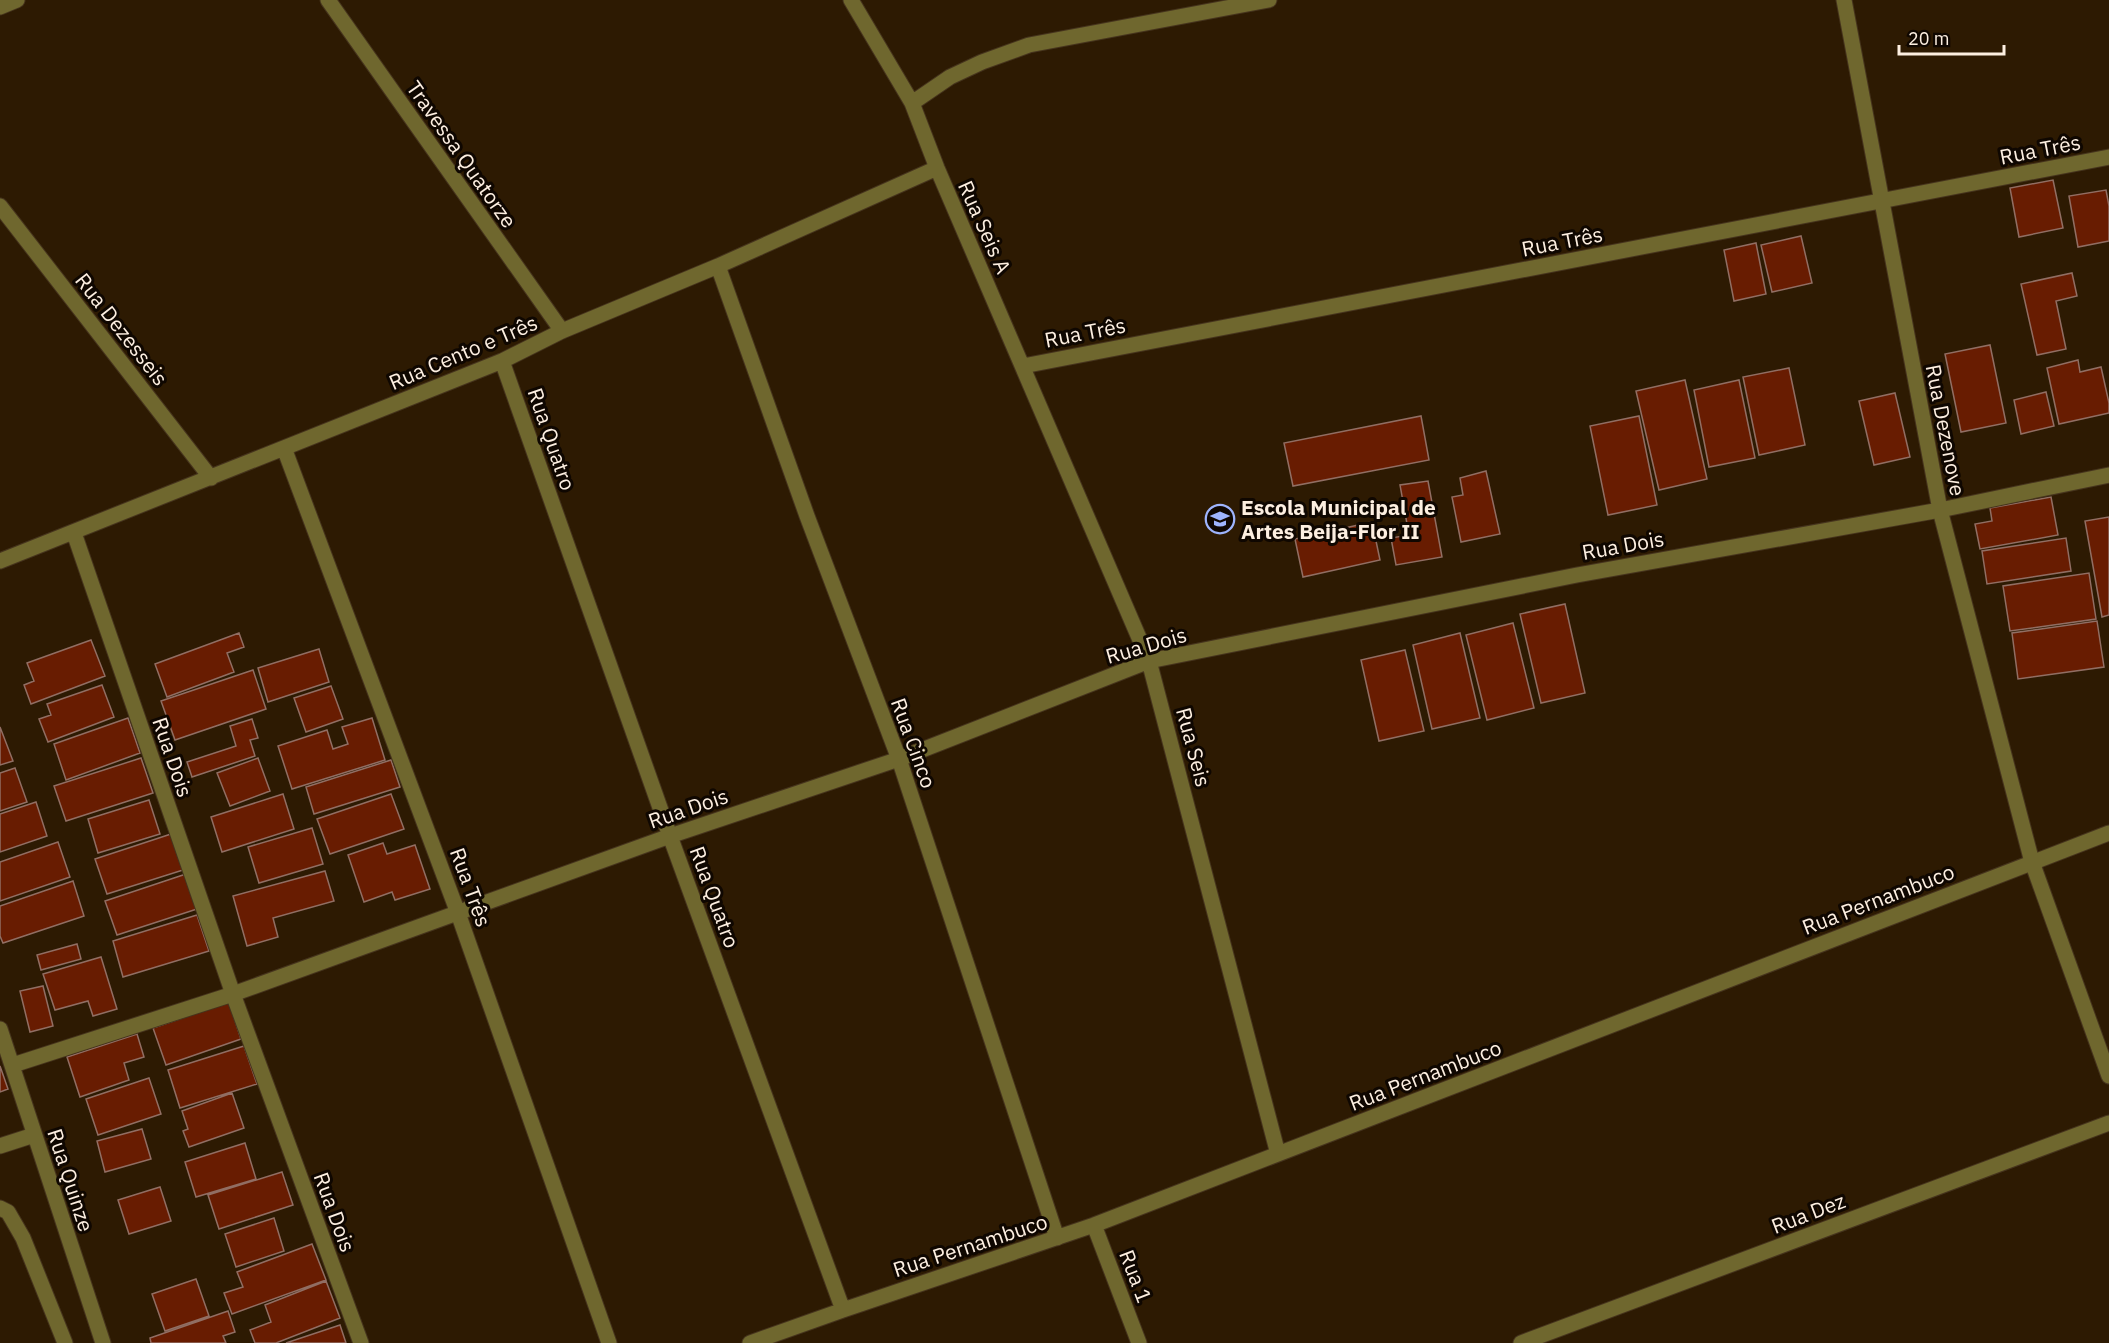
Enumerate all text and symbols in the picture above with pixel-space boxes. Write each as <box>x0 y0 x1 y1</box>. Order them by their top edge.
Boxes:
scale bar <box>1899 18 2004 56</box>
text: 20 m <box>1908 27 1950 50</box>
street label: Travessa Quatorze <box>401 75 523 233</box>
street label: Rua Três <box>1997 127 2083 171</box>
street label: Rua Seis A <box>952 176 1018 278</box>
street label: Rua Três <box>1519 219 1605 263</box>
street label: Rua Dezesseis <box>69 267 175 391</box>
street label: Rua Cento e Três <box>384 308 542 396</box>
street label: Rua Três <box>1042 310 1128 354</box>
street label: Rua Dezenove <box>1920 362 1972 498</box>
street label: Rua Quatro <box>521 384 583 494</box>
place label: Escola Municipal de Artes Beija-Flor II <box>1241 493 1436 545</box>
school or university icon: Escola Municipal de Artes Beija-Flor II <box>1204 503 1236 535</box>
street label: Rua Dois <box>1580 524 1666 566</box>
street label: Rua Dois <box>1102 620 1190 670</box>
street label: Rua Cinco <box>885 694 943 792</box>
street label: Rua Seis <box>1170 704 1218 790</box>
street label: Rua Dois <box>146 713 200 801</box>
street label: Rua Dois <box>644 781 732 835</box>
street label: Rua Quatro <box>684 842 746 952</box>
street label: Rua Três <box>444 844 498 930</box>
street label: Rua Pernambuco <box>1798 857 1958 941</box>
street label: Rua Pernambuco <box>1345 1033 1505 1117</box>
street label: Rua Quinze <box>41 1125 101 1235</box>
street label: Rua Dois <box>308 1168 362 1256</box>
street label: Rua Dez <box>1767 1186 1849 1240</box>
street label: Rua Pernambuco <box>889 1207 1051 1283</box>
street label: Rua 1 <box>1113 1246 1159 1306</box>

